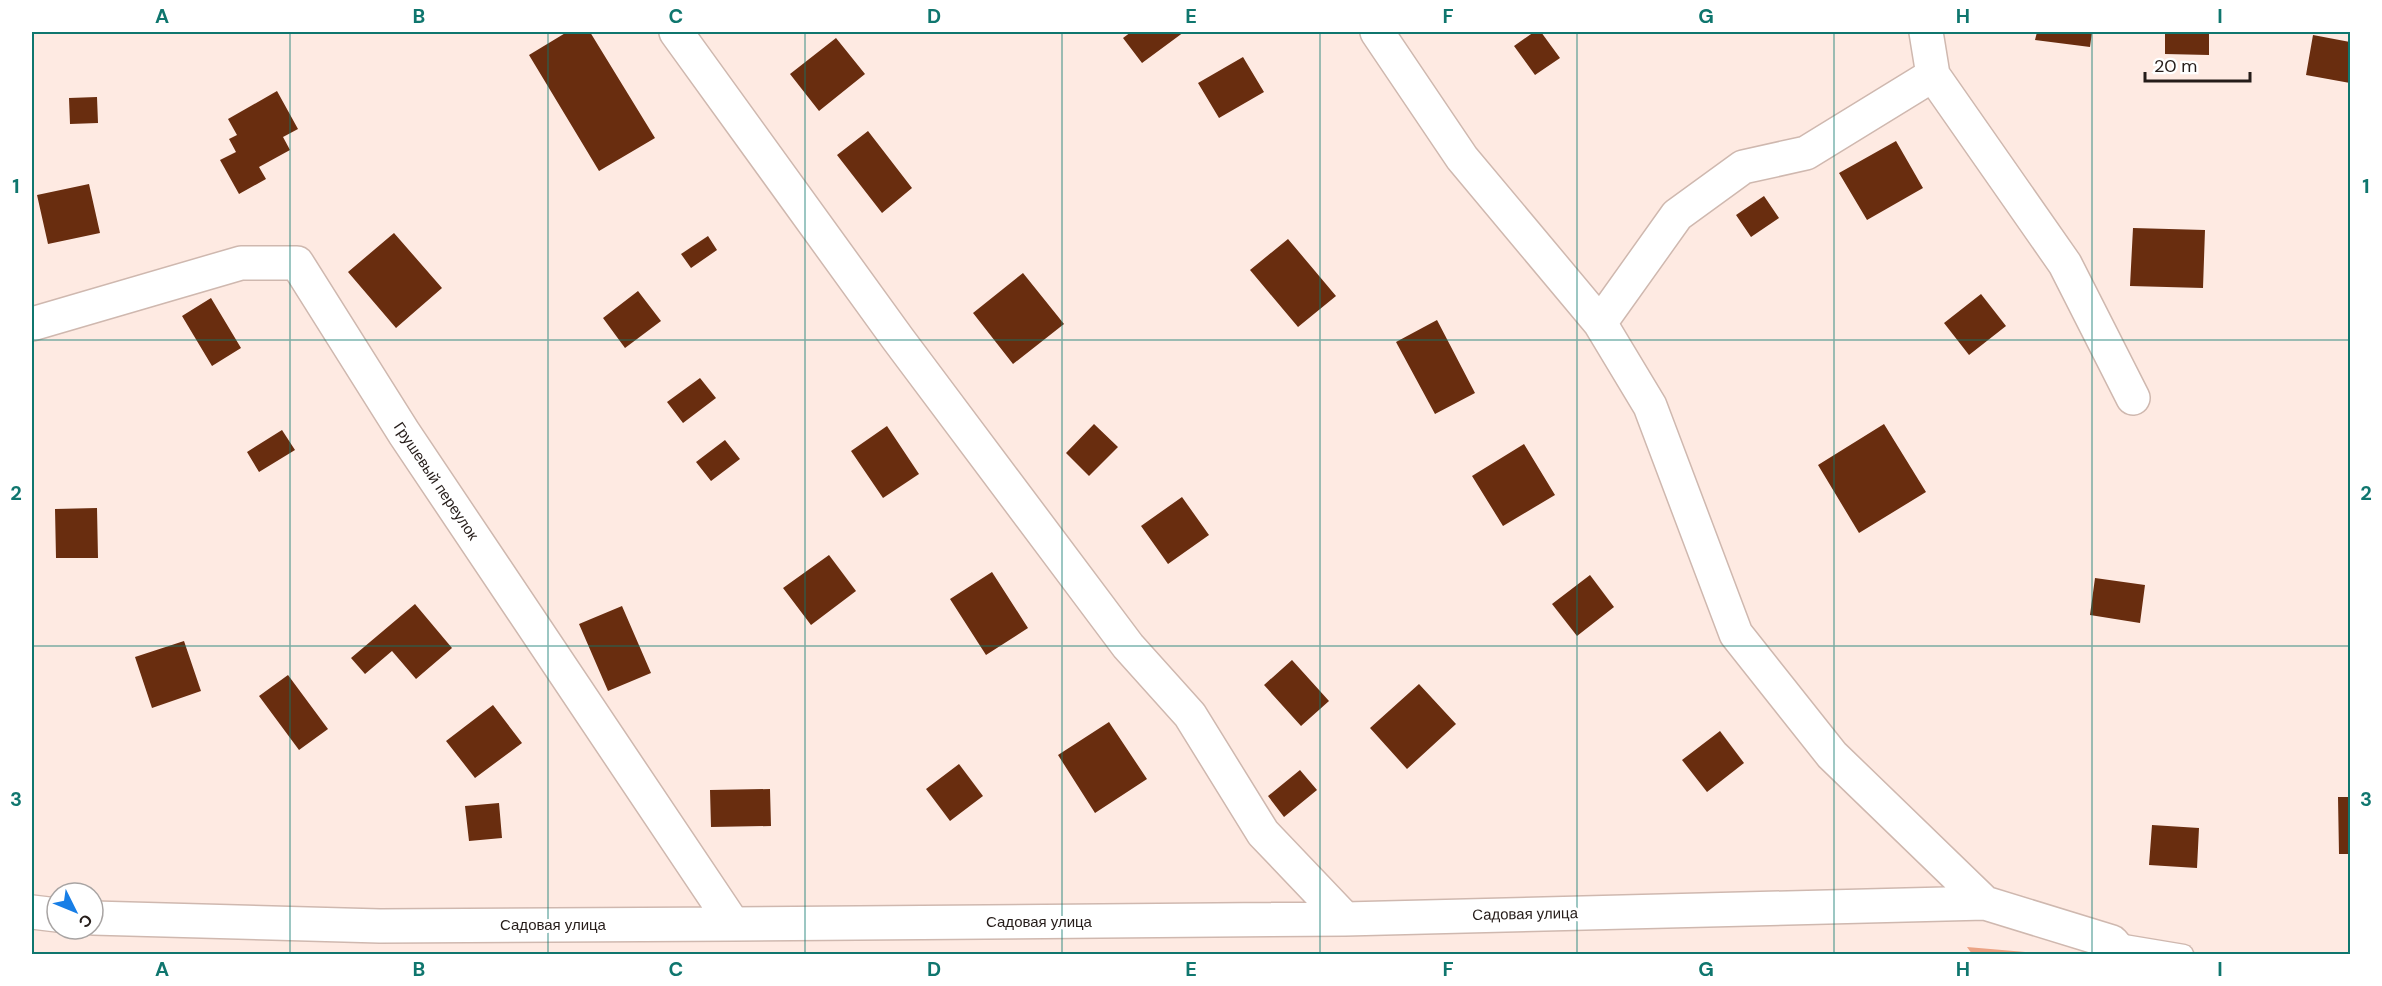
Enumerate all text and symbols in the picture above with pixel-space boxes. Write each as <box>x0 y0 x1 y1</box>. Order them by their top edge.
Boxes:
text: A <box>155 3 169 29</box>
text: B <box>413 3 425 29</box>
text: C <box>669 3 683 29</box>
text: D <box>927 3 941 29</box>
text: E <box>1185 3 1197 29</box>
text: F <box>1442 3 1454 29</box>
text: G <box>1698 3 1714 29</box>
text: H <box>1956 3 1970 29</box>
text: I <box>2217 3 2223 29</box>
scale bar <box>2145 45 2250 83</box>
text: 20 m <box>2154 54 2197 78</box>
text: 1 <box>12 173 20 199</box>
text: 1 <box>2362 173 2370 199</box>
street label: Грушевый переулок <box>389 418 483 544</box>
text: 2 <box>10 480 22 506</box>
text: 2 <box>2360 480 2372 506</box>
text: 3 <box>10 786 22 812</box>
text: 3 <box>2360 786 2372 812</box>
north arrow <box>45 881 105 941</box>
street label: Садовая улица <box>1472 903 1579 925</box>
text: С <box>74 909 97 933</box>
street label: Садовая улица <box>986 912 1093 932</box>
street label: Садовая улица <box>500 915 607 935</box>
text: A <box>155 956 169 982</box>
text: B <box>413 956 425 982</box>
text: C <box>669 956 683 982</box>
text: D <box>927 956 941 982</box>
text: E <box>1185 956 1197 982</box>
text: F <box>1442 956 1454 982</box>
text: G <box>1698 956 1714 982</box>
text: H <box>1956 956 1970 982</box>
text: I <box>2217 956 2223 982</box>

